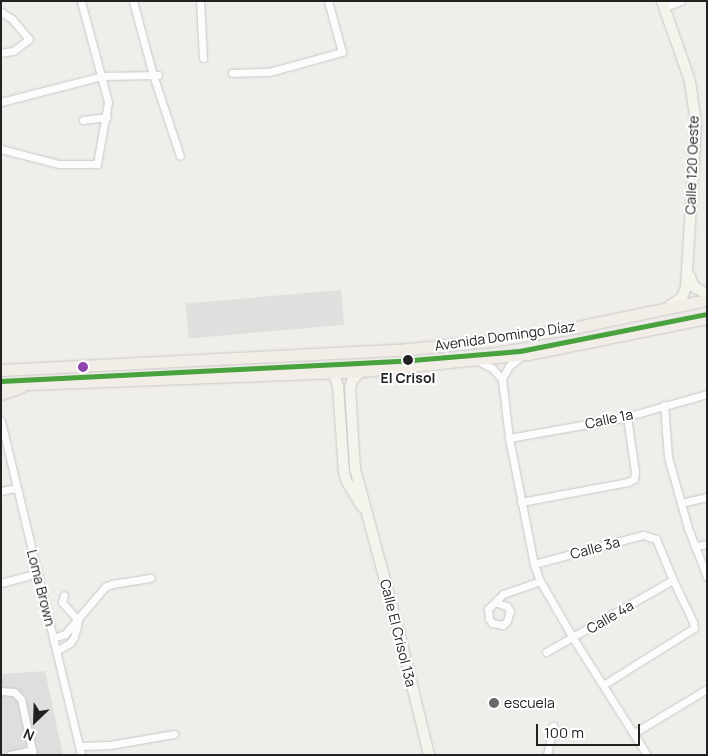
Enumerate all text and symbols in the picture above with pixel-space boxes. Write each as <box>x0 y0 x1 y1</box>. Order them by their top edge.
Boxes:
street label: Calle 120 Oeste <box>682 115 702 215</box>
street label: Avenida Domingo Díaz <box>434 318 576 354</box>
marker: El Crisol <box>401 353 415 367</box>
unlabelled marker <box>78 362 88 372</box>
place label: El Crisol <box>381 370 435 386</box>
street label: Calle 1a <box>584 406 634 432</box>
street label: Calle 3a <box>568 533 622 563</box>
street label: Loma Brown <box>23 548 59 628</box>
street label: Calle El Crisol 13a <box>376 577 420 689</box>
street label: Calle 4a <box>584 597 636 637</box>
place label: escuela <box>504 695 555 711</box>
north arrow <box>10 696 60 746</box>
marker: escuela <box>488 697 500 709</box>
scale bar <box>538 714 642 746</box>
text: 100 m <box>544 722 584 743</box>
text: N <box>20 724 37 746</box>

